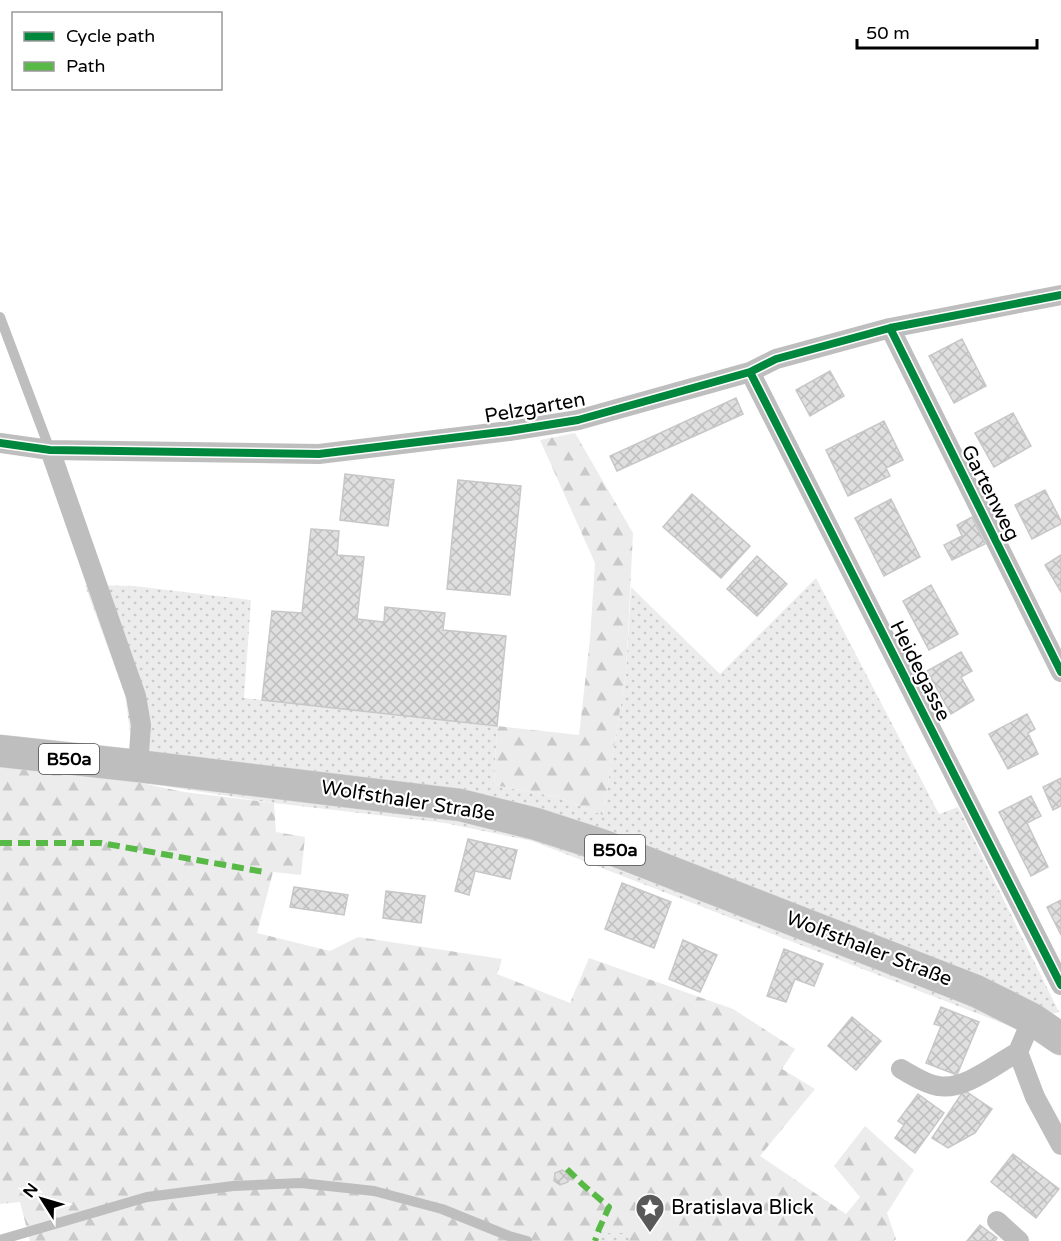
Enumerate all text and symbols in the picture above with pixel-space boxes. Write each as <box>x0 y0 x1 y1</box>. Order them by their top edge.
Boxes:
legend <box>12 12 222 90</box>
scale bar <box>857 12 1037 50</box>
text: 50 m <box>866 22 910 44</box>
text: Cycle path <box>66 25 155 47</box>
text: Path <box>66 55 105 77</box>
street label: Pelzgarten <box>483 387 587 429</box>
street label: Gartenweg <box>956 441 1024 545</box>
street label: Heidegasse <box>884 617 956 725</box>
road number: B50a <box>39 744 99 774</box>
street label: Wolfsthaler Straße <box>319 775 497 827</box>
road number: B50a <box>585 835 645 865</box>
street label: Wolfsthaler Straße <box>783 906 955 992</box>
north arrow <box>12 1169 72 1229</box>
text: N <box>19 1179 43 1202</box>
place icon: Bratislava Blick <box>634 1192 666 1234</box>
place label: Bratislava Blick <box>671 1196 814 1220</box>

